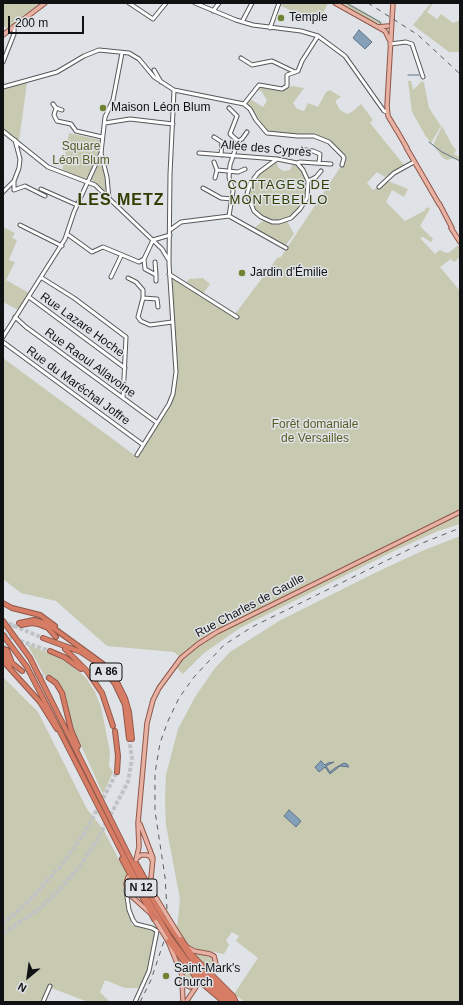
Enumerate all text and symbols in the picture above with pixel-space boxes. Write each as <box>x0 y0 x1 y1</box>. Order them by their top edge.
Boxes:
scale bar <box>10 8 86 34</box>
place label: Temple <box>289 11 328 25</box>
marker: Temple <box>276 13 286 23</box>
text: 200 m <box>15 16 48 30</box>
place label: Maison Léon Blum <box>111 101 210 115</box>
marker: Maison Léon Blum <box>98 103 108 113</box>
street label: Allée des Cyprès <box>220 138 312 160</box>
park label: Square Léon Blum <box>52 140 110 168</box>
district label: COTTAGES DE MONTEBELLO <box>227 177 331 208</box>
district label: LES METZ <box>77 191 165 211</box>
place label: Jardin d'Émilie <box>250 266 328 280</box>
marker: Jardin d'Émilie <box>237 268 247 278</box>
street label: Rue Lazare Hoche <box>37 290 127 360</box>
street label: Rue Raoul Allavoine <box>42 325 138 401</box>
street label: Rue du Maréchal Joffre <box>23 344 133 428</box>
park label: Forêt domaniale de Versailles <box>272 418 358 446</box>
street label: Rue Charles de Gaulle <box>193 571 307 641</box>
road number: A 86 <box>90 663 122 681</box>
road number: N 12 <box>125 879 157 897</box>
north arrow <box>8 957 48 997</box>
place label: Saint-Mark's Church <box>174 962 240 990</box>
marker: Saint-Mark's Church <box>161 971 171 981</box>
text: N <box>16 980 29 995</box>

